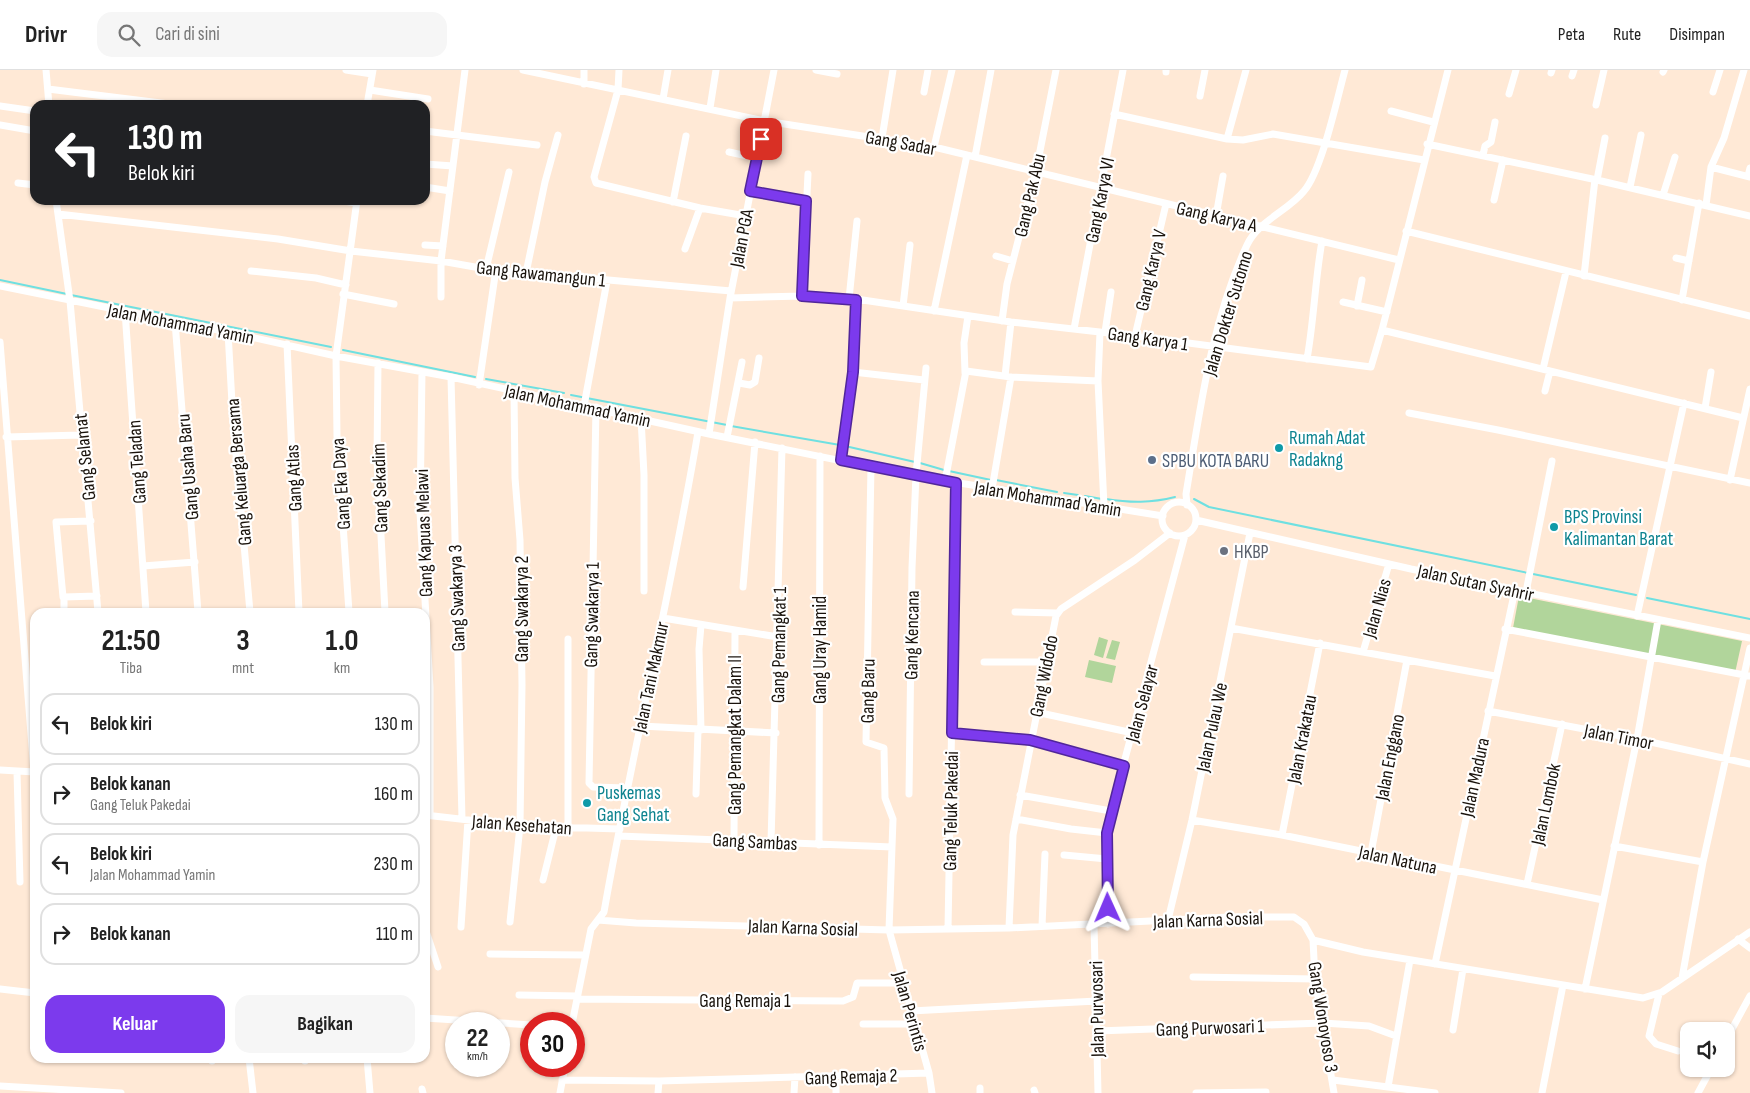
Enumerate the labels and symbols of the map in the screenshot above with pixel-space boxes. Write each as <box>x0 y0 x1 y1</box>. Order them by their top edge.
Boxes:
pin <box>740 118 782 160</box>
street label: Gang Sadar <box>863 126 939 161</box>
street label: Gang Pak Abu <box>1010 151 1051 239</box>
street label: Gang Karya VI <box>1081 156 1120 245</box>
street label: Gang Karya A <box>1174 197 1260 238</box>
street label: Jalan PGA <box>725 206 760 270</box>
street label: Gang Karya V <box>1131 227 1172 313</box>
street label: Jalan Dokter Sutomo <box>1198 248 1258 380</box>
street label: Gang Rawamangun 1 <box>475 256 607 293</box>
street label: Jalan Mohammad Yamin <box>105 299 256 350</box>
street label: Gang Karya 1 <box>1106 322 1190 357</box>
street label: Jalan Mohammad Yamin <box>502 380 653 433</box>
street label: Gang Keluarga Bersama <box>222 397 257 546</box>
street label: Gang Selamat <box>69 412 101 501</box>
street label: Gang Usaha Baru <box>172 413 205 521</box>
street label: Gang Teladan <box>123 419 152 504</box>
place label: Rumah Adat Radakng <box>1289 427 1365 472</box>
street label: Gang Eka Daya <box>327 437 356 530</box>
marker: Rumah Adat Radakng <box>1273 442 1285 454</box>
street label: Gang Sekadim <box>367 443 394 533</box>
street label: Gang Atlas <box>281 444 308 512</box>
place label: SPBU KOTA BARU <box>1162 450 1269 473</box>
marker: SPBU KOTA BARU <box>1146 454 1158 466</box>
street label: Gang Kapuas Melawi <box>411 469 438 597</box>
street label: Jalan Mohammad Yamin <box>972 476 1123 522</box>
place label: BPS Provinsi Kalimantan Barat <box>1564 506 1674 551</box>
marker: BPS Provinsi Kalimantan Barat <box>1548 521 1560 533</box>
place label: HKBP <box>1234 541 1269 564</box>
street label: Gang Swakarya 3 <box>444 544 471 652</box>
marker: HKBP <box>1218 545 1230 557</box>
street label: Gang Swakarya 2 <box>511 556 534 662</box>
street label: Jalan Sutan Syahrir <box>1414 560 1537 607</box>
street label: Gang Swakarya 1 <box>580 562 605 668</box>
street label: Jalan Nias <box>1358 576 1397 642</box>
street label: Gang Pemangkat 1 <box>767 586 792 703</box>
street label: Gang Kencana <box>900 590 925 680</box>
street label: Gang Uray Hamid <box>809 596 832 704</box>
street label: Jalan Tani Makmur <box>628 619 675 736</box>
street label: Gang Widodo <box>1025 633 1064 719</box>
street label: Gang Pemangkat Dalam II <box>724 655 747 815</box>
street label: Gang Baru <box>856 658 881 724</box>
street label: Jalan Selayar <box>1121 661 1164 746</box>
street label: Jalan Pulau We <box>1192 681 1233 775</box>
street label: Jalan Krakatau <box>1282 693 1322 786</box>
street label: Jalan Enggano <box>1371 712 1410 803</box>
street label: Jalan Timor <box>1581 719 1656 756</box>
street label: Jalan Madura <box>1456 736 1495 820</box>
street label: Gang Teluk Pakedai <box>939 751 964 871</box>
street label: Jalan Lombok <box>1526 761 1567 848</box>
place label: Puskemas Gang Sehat <box>597 782 670 827</box>
marker: Puskemas Gang Sehat <box>581 797 593 809</box>
street label: Jalan Kesehatan <box>470 810 573 840</box>
street label: Gang Sambas <box>712 829 798 856</box>
street label: Jalan Natuna <box>1355 841 1439 880</box>
position arrow <box>1081 881 1133 933</box>
street label: Jalan Karna Sosial <box>1152 907 1264 934</box>
street label: Jalan Karna Sosial <box>746 915 858 942</box>
street label: Gang Wonoyoso 3 <box>1302 960 1343 1074</box>
street label: Jalan Purwosari <box>1085 961 1110 1058</box>
street label: Jalan Perintis <box>887 968 932 1054</box>
street label: Gang Remaja 1 <box>699 990 791 1013</box>
speed limit sign: 30 <box>520 1012 585 1077</box>
street label: Gang Purwosari 1 <box>1156 1015 1265 1042</box>
street label: Gang Remaja 2 <box>804 1064 898 1091</box>

